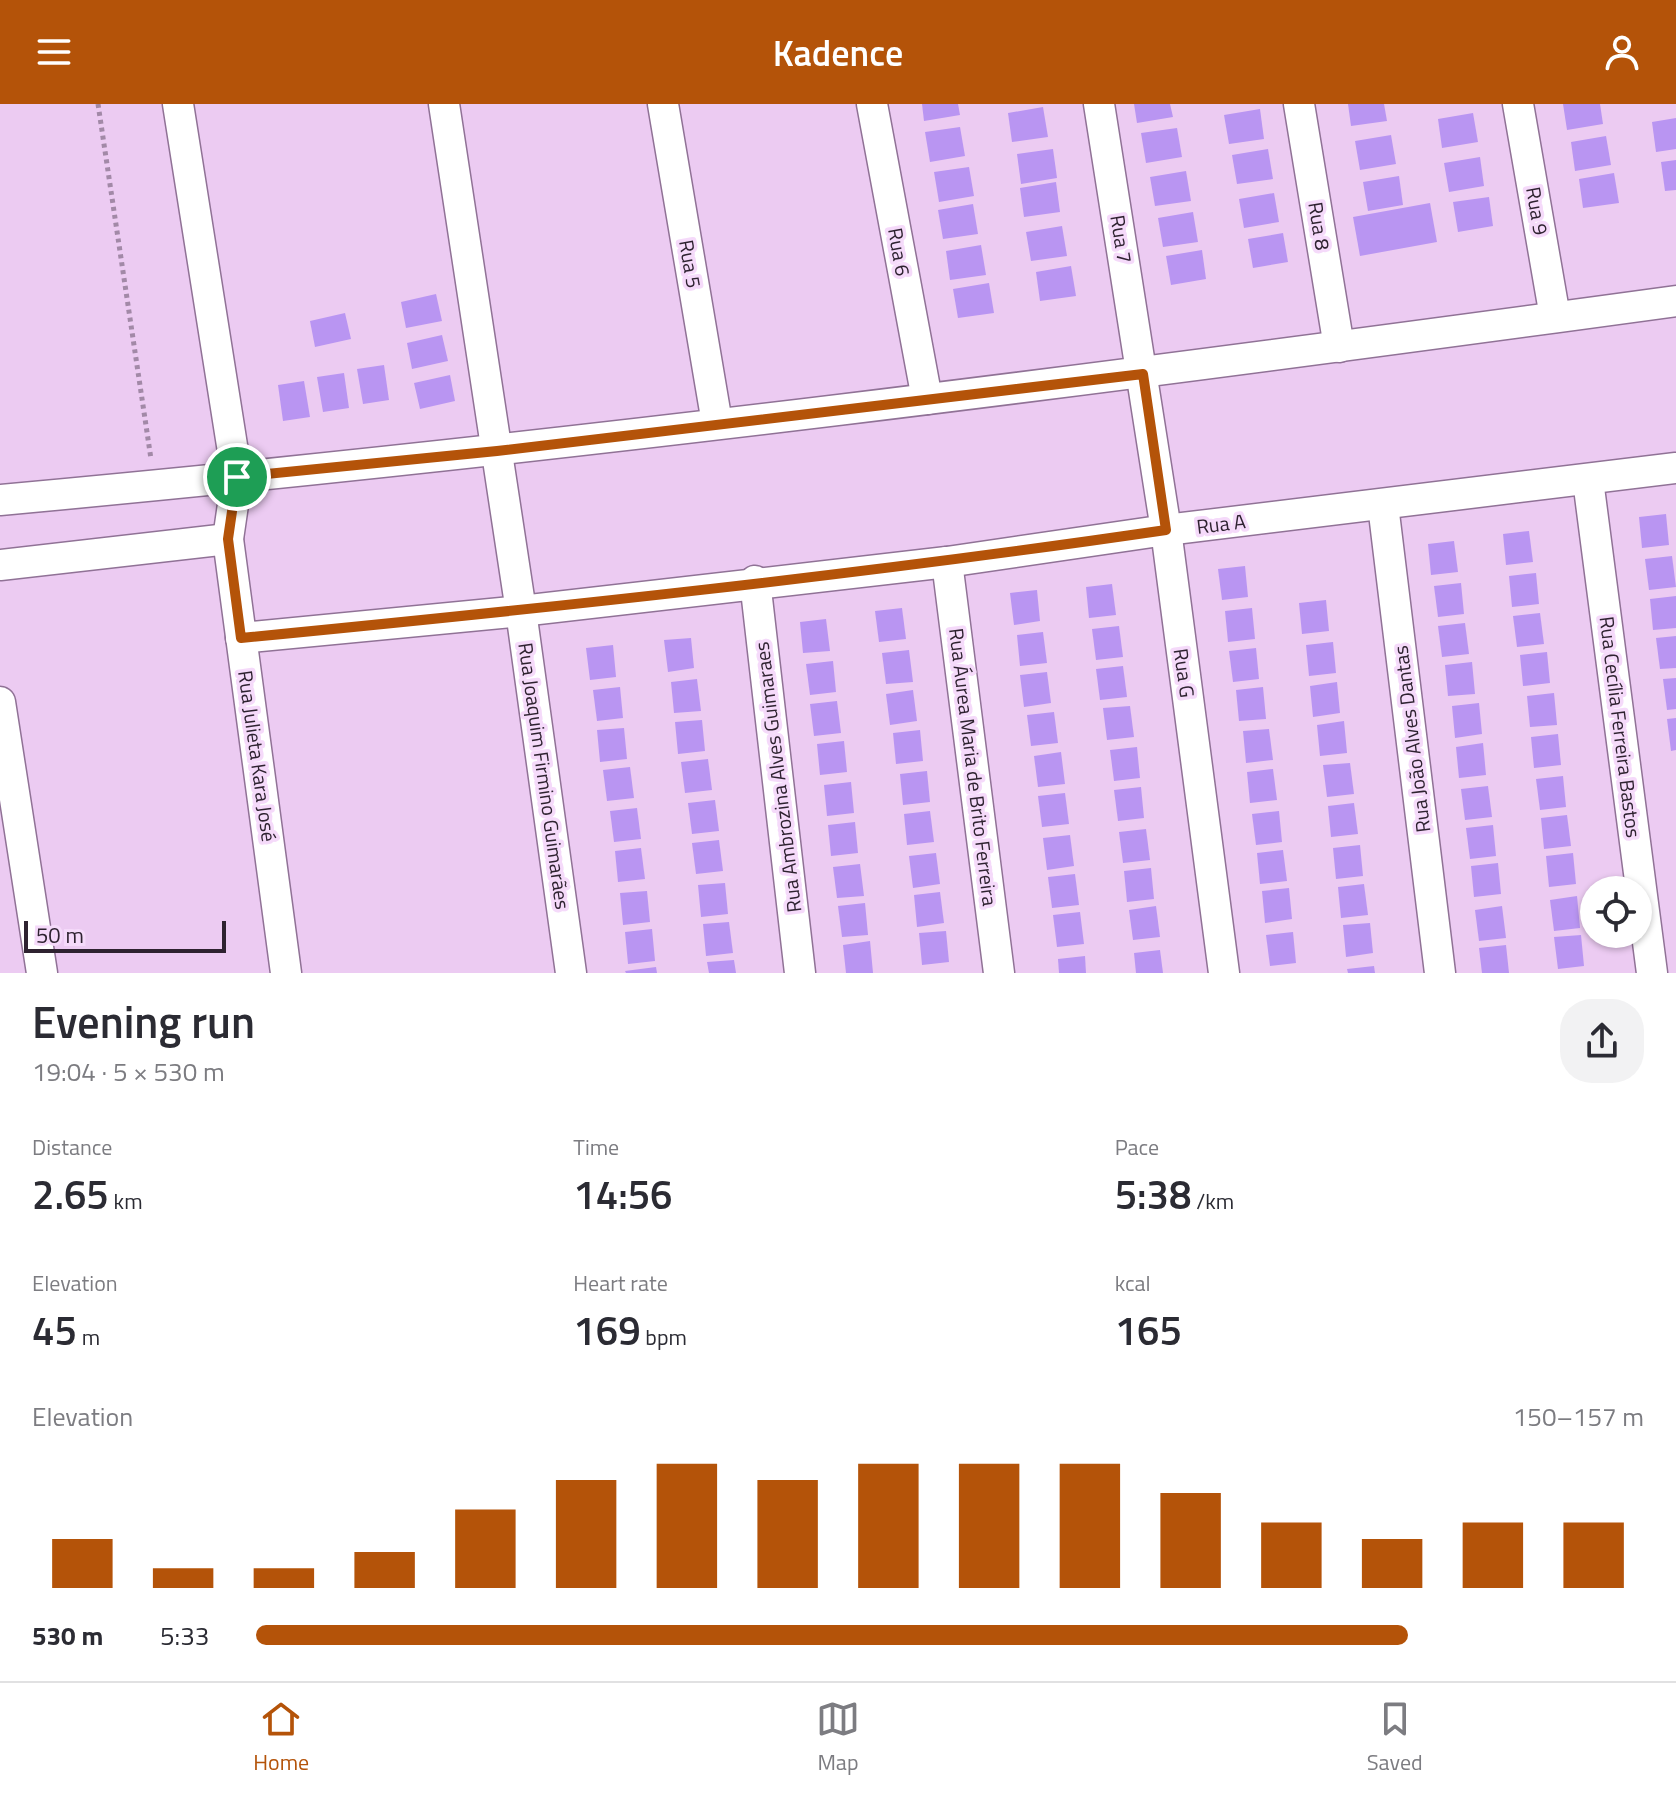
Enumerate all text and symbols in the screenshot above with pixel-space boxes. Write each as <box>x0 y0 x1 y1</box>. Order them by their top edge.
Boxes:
text: Kadence <box>773 25 903 80</box>
icon: menu <box>32 30 76 74</box>
icon: person <box>1600 30 1644 74</box>
street label: Rua 9 <box>1518 184 1557 237</box>
street label: Rua 8 <box>1300 200 1339 252</box>
street label: Rua 7 <box>1102 213 1141 265</box>
street label: Rua 6 <box>880 225 919 278</box>
street label: Rua 5 <box>671 237 710 290</box>
pin <box>203 443 271 511</box>
icon: arrive <box>215 455 259 499</box>
street label: Rua A <box>1195 505 1247 542</box>
street label: Rua Cecília Ferreira Bastos <box>1592 614 1649 839</box>
street label: Rua Áurea Maria de Brito Ferreira <box>941 626 1006 908</box>
street label: Rua Joaquim Firmino Guimarães <box>510 640 579 911</box>
street label: Rua Ambrozina Alves Guimaraes <box>746 640 809 914</box>
street label: Rua João Alves Dantas <box>1385 644 1438 834</box>
street label: Rua G <box>1166 646 1203 700</box>
street label: Rua Julieta Kara José <box>230 668 285 844</box>
map controls <box>1580 876 1652 948</box>
button: locate <box>1580 876 1652 948</box>
scale bar <box>24 917 226 953</box>
text: 50 m <box>36 918 84 952</box>
text: Evening run <box>32 988 255 1055</box>
button: share <box>1560 999 1644 1083</box>
text: 19:04 · 5 × 530 m <box>32 1052 225 1091</box>
text: Distance <box>32 1130 112 1164</box>
text: Time <box>573 1130 619 1164</box>
text: Pace <box>1115 1130 1159 1164</box>
text: 2.65 <box>32 1164 109 1225</box>
text: 14:56 <box>573 1164 673 1225</box>
text: 5:38 <box>1115 1164 1191 1225</box>
text: km <box>109 1184 143 1218</box>
text: /km <box>1191 1184 1234 1218</box>
text: Elevation <box>32 1266 118 1300</box>
text: Heart rate <box>573 1266 668 1300</box>
text: kcal <box>1115 1266 1151 1300</box>
text: 45 <box>32 1300 77 1361</box>
text: 169 <box>573 1300 641 1361</box>
text: 165 <box>1115 1300 1182 1361</box>
text: m <box>77 1320 100 1354</box>
text: bpm <box>641 1320 687 1354</box>
text: Elevation <box>32 1397 133 1436</box>
text: 150–157 m <box>1513 1397 1644 1436</box>
text: 530 m <box>32 1616 103 1655</box>
text: 5:33 <box>160 1616 209 1655</box>
tab: Home <box>253 1697 309 1779</box>
tab: Map <box>816 1697 860 1779</box>
tab: Saved <box>1367 1697 1423 1779</box>

